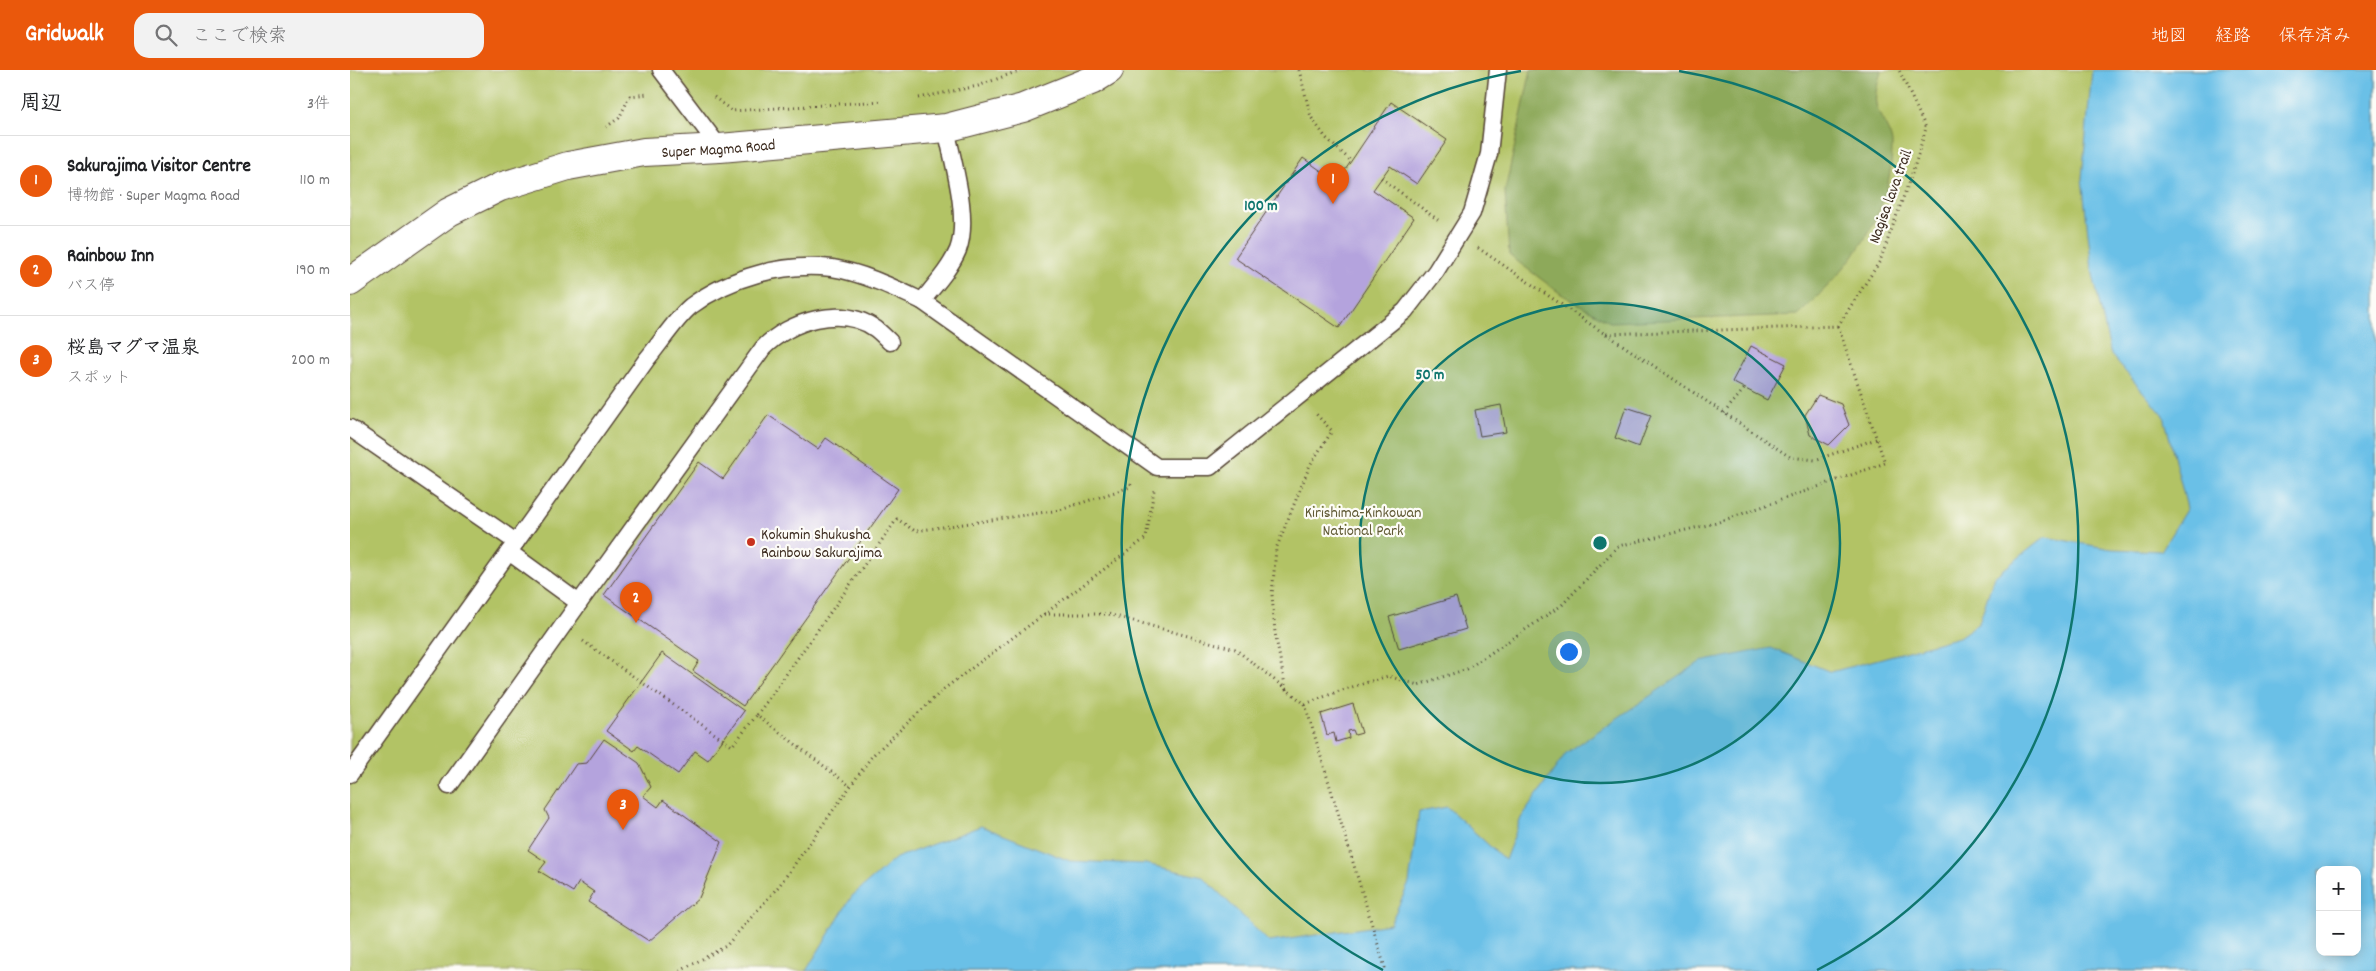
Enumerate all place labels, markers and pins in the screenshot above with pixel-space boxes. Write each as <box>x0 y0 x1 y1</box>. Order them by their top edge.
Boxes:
pin: 1 <box>1317 163 1349 204</box>
place label: Kokumin Shukusha Rainbow Sakurajima <box>761 524 882 565</box>
centre of rings <box>1591 534 1609 552</box>
marker: Kokumin Shukusha Rainbow Sakurajima <box>745 536 757 548</box>
pin: 2 <box>620 582 652 623</box>
pin: 3 <box>607 789 639 830</box>

